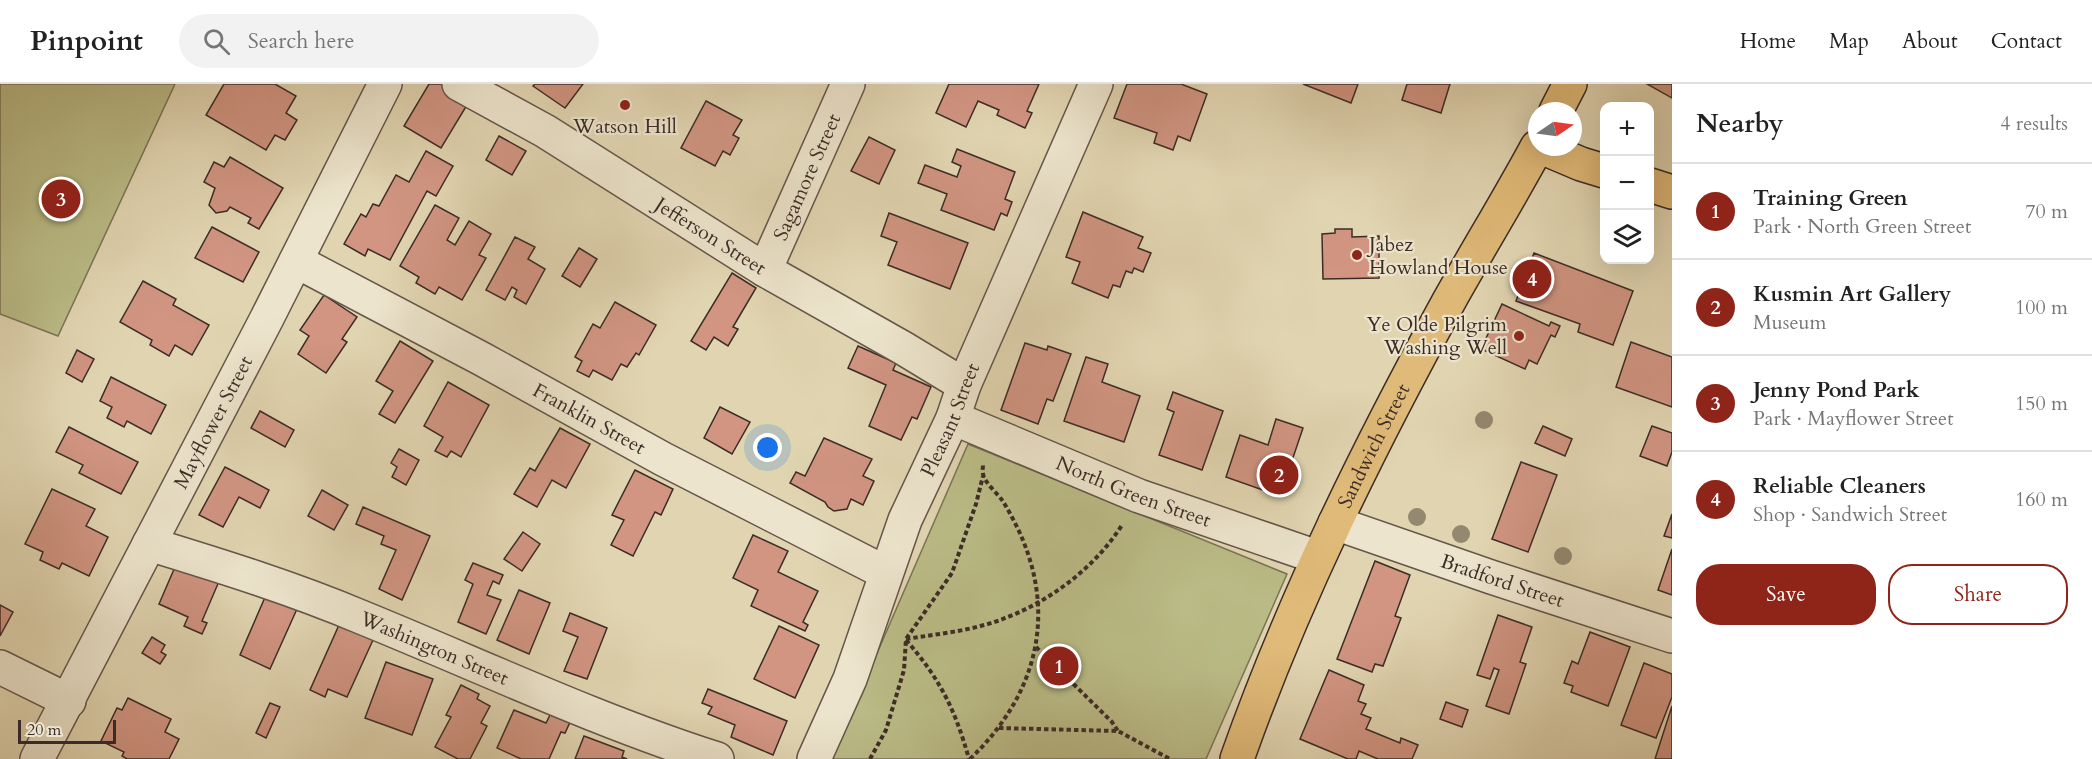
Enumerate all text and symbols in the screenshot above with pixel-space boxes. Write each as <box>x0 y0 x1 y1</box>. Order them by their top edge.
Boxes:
search box <box>179 14 599 68</box>
text: Pinpoint <box>30 22 143 60</box>
icon: search <box>200 25 233 58</box>
text: Search here <box>248 26 354 56</box>
text: Home <box>1740 27 1796 56</box>
text: Map <box>1829 27 1869 56</box>
text: About <box>1902 27 1958 56</box>
text: Contact <box>1991 27 2062 56</box>
marker: Watson Hill <box>618 98 632 112</box>
north arrow <box>1528 102 1582 156</box>
map controls <box>1600 102 1654 264</box>
button: + <box>1600 102 1654 156</box>
text: Nearby <box>1696 106 1784 141</box>
street label: Sagamore Street <box>767 109 847 245</box>
text: 4 results <box>2000 110 2068 137</box>
place label: Watson Hill <box>572 113 677 140</box>
button: − <box>1600 156 1654 210</box>
pin: 3 <box>42 176 80 222</box>
text: Training Green <box>1753 183 1908 213</box>
street label: Jefferson Street <box>647 189 772 282</box>
text: 1 <box>1710 198 1721 225</box>
text: 70 m <box>2025 198 2068 225</box>
button: layers <box>1600 210 1654 264</box>
text: Park · North Green Street <box>1753 213 1971 240</box>
place label: Jabez Howland House <box>1366 231 1508 281</box>
marker: Jabez Howland House <box>1350 248 1364 262</box>
pin: 4 <box>1512 256 1552 302</box>
text: Kusmin Art Gallery <box>1753 279 1951 309</box>
text: 2 <box>1710 294 1721 321</box>
text: 100 m <box>2015 294 2068 321</box>
text: Museum <box>1753 309 1826 336</box>
place label: Ye Olde Pilgrim Washing Well <box>1367 311 1507 361</box>
marker: Ye Olde Pilgrim Washing Well <box>1512 329 1526 343</box>
street label: Mayflower Street <box>167 351 259 493</box>
street label: Pleasant Street <box>914 358 986 481</box>
text: Jenny Pond Park <box>1753 375 1919 405</box>
street label: Franklin Street <box>528 377 651 461</box>
street label: Sandwich Street <box>1331 378 1417 513</box>
text: 3 <box>1710 390 1721 417</box>
text: 150 m <box>2015 390 2068 417</box>
text: Park · Mayflower Street <box>1753 405 1953 432</box>
your location <box>753 433 782 462</box>
street label: North Green Street <box>1052 450 1215 534</box>
pin: 2 <box>1260 452 1298 498</box>
text: Reliable Cleaners <box>1753 471 1926 501</box>
text: 4 <box>1710 486 1721 513</box>
text: 160 m <box>2015 486 2068 513</box>
text: Shop · Sandwich Street <box>1753 501 1947 528</box>
street label: Bradford Street <box>1437 548 1568 614</box>
button: Save <box>1696 564 1876 625</box>
button: Share <box>1888 564 2068 625</box>
street label: Washington Street <box>355 605 513 692</box>
pin: 1 <box>1040 644 1078 688</box>
scale bar <box>18 717 116 744</box>
text: 20 m <box>27 719 61 741</box>

